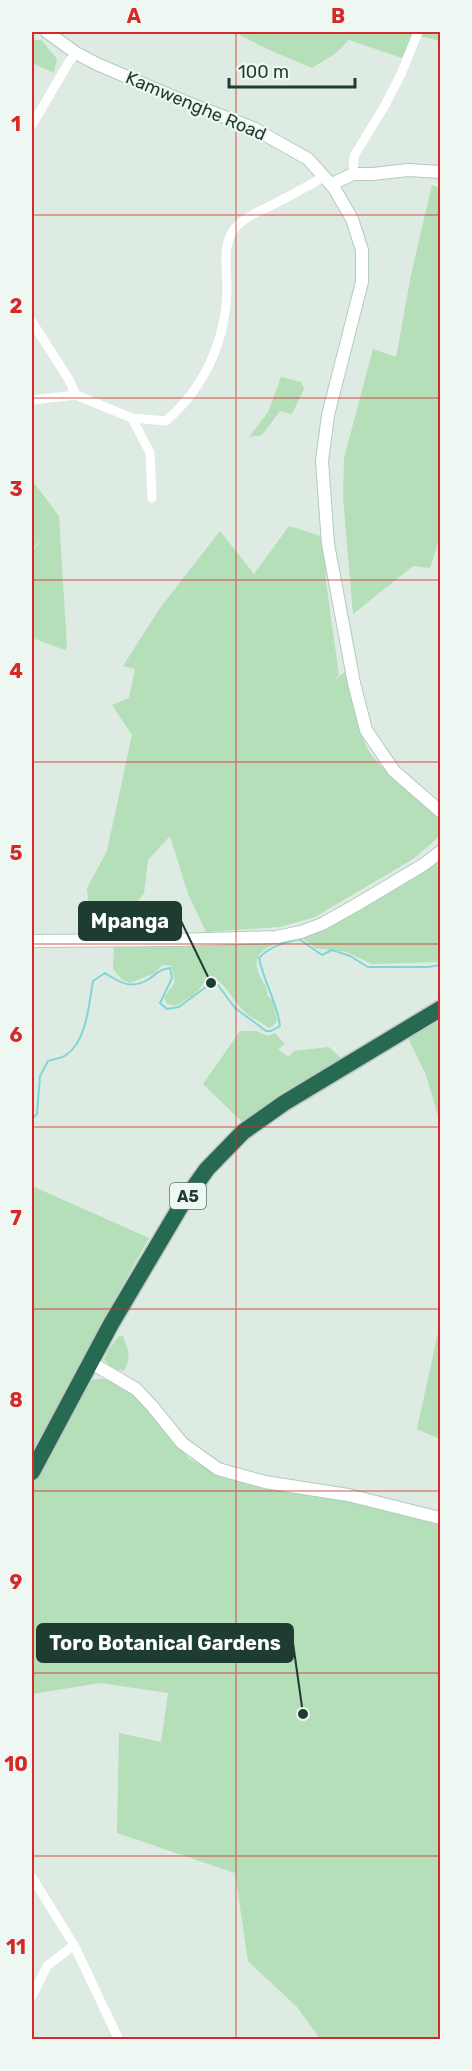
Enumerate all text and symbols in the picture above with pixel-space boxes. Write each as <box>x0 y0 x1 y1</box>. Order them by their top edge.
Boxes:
text: A <box>127 4 142 28</box>
text: B <box>331 4 345 28</box>
scale bar <box>229 51 355 89</box>
text: 100 m <box>238 61 289 83</box>
street label: Kamwenghe Road <box>122 66 270 146</box>
text: 1 <box>11 112 21 136</box>
text: 2 <box>10 294 23 318</box>
text: 3 <box>9 477 23 501</box>
text: 4 <box>9 659 23 683</box>
text: 5 <box>10 841 23 865</box>
callout: Mpanga <box>79 902 181 940</box>
text: Mpanga <box>91 909 169 933</box>
text: 6 <box>9 1023 23 1047</box>
road number: A5 <box>170 1183 206 1209</box>
text: 7 <box>10 1206 22 1230</box>
text: 8 <box>9 1388 23 1412</box>
text: 9 <box>10 1570 23 1594</box>
callout: Toro Botanical Gardens <box>37 1624 293 1662</box>
text: Toro Botanical Gardens <box>49 1631 281 1655</box>
text: 10 <box>4 1752 28 1776</box>
text: 11 <box>6 1935 26 1959</box>

